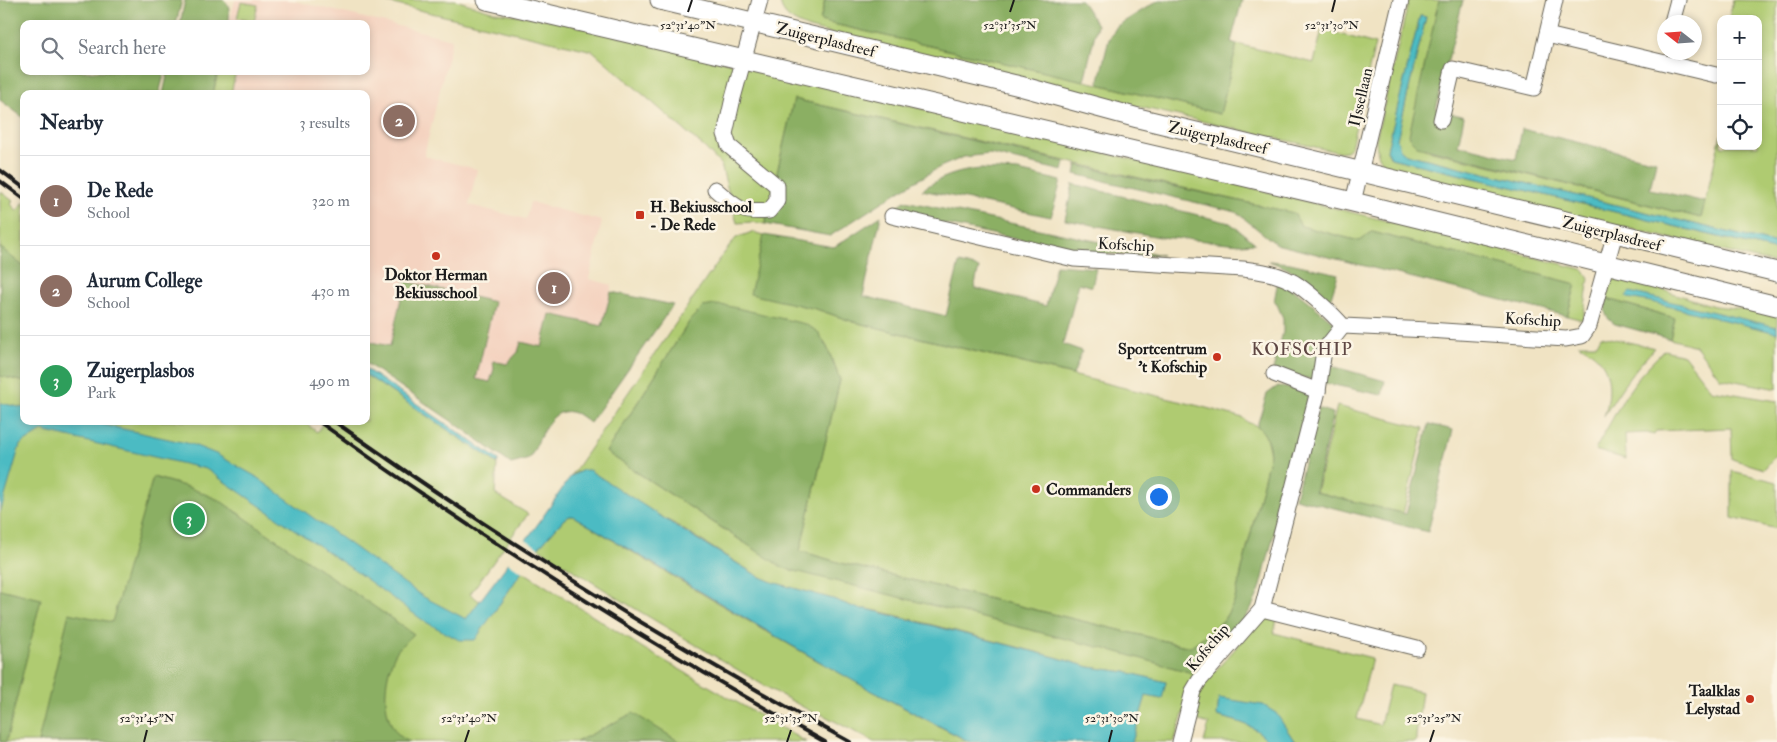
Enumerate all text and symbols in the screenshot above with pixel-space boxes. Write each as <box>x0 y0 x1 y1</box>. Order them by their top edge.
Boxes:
north arrow <box>1657 15 1702 60</box>
map controls <box>1717 15 1762 150</box>
button: + <box>1717 15 1762 60</box>
text: 52°31'40"N <box>660 18 716 33</box>
street label: Zuigerplasdreef <box>774 18 880 64</box>
text: 52°31'35"N <box>983 18 1037 33</box>
text: 52°31'30"N <box>1305 18 1359 33</box>
search box <box>20 20 370 75</box>
icon: search <box>38 34 66 62</box>
text: Search here <box>78 36 166 60</box>
button: − <box>1717 60 1762 105</box>
street label: IJssellaan <box>1344 66 1378 129</box>
pin: 2 <box>383 102 415 140</box>
button: locate <box>1717 105 1762 150</box>
text: Nearby <box>40 109 103 136</box>
text: 3 results <box>299 113 350 133</box>
street label: Zuigerplasdreef <box>1166 117 1272 161</box>
text: De Rede <box>87 179 153 203</box>
text: 1 <box>53 191 59 211</box>
text: 320 m <box>312 191 350 211</box>
place label: H. Bekiusschool - De Rede <box>650 197 753 235</box>
text: School <box>87 203 130 223</box>
marker: H. Bekiusschool - De Rede <box>634 209 646 221</box>
street label: Zuigerplasdreef <box>1560 212 1666 258</box>
street label: Kofschip <box>1097 234 1155 257</box>
marker: Doktor Herman Bekiusschool <box>430 250 442 262</box>
place label: Doktor Herman Bekiusschool <box>384 265 488 303</box>
text: Aurum College <box>87 269 202 293</box>
pin: 1 <box>538 269 570 307</box>
text: 2 <box>52 281 60 301</box>
text: 430 m <box>311 281 350 301</box>
text: School <box>87 293 130 313</box>
street label: Kofschip <box>1504 309 1562 332</box>
district label: KOFSCHIP <box>1251 338 1353 361</box>
place label: Sportcentrum 't Kofschip <box>1118 339 1208 378</box>
marker: Sportcentrum 't Kofschip <box>1211 351 1223 363</box>
text: Zuigerplasbos <box>87 359 194 383</box>
text: 3 <box>53 371 59 391</box>
text: 490 m <box>309 371 350 391</box>
text: Park <box>87 383 116 403</box>
place label: Commanders <box>1046 480 1132 500</box>
marker: Commanders <box>1030 483 1042 495</box>
your location <box>1146 484 1172 510</box>
pin: 3 <box>173 500 205 538</box>
street label: Kofschip <box>1182 620 1234 676</box>
place label: Taalklas Lelystad <box>1686 681 1741 720</box>
marker: Taalklas Lelystad <box>1744 693 1756 705</box>
text: 52°31'45"N <box>119 711 175 726</box>
text: 52°31'40"N <box>441 711 497 726</box>
text: 52°31'35"N <box>764 711 818 726</box>
text: 52°31'30"N <box>1085 711 1139 726</box>
text: 52°31'25"N <box>1407 711 1462 726</box>

